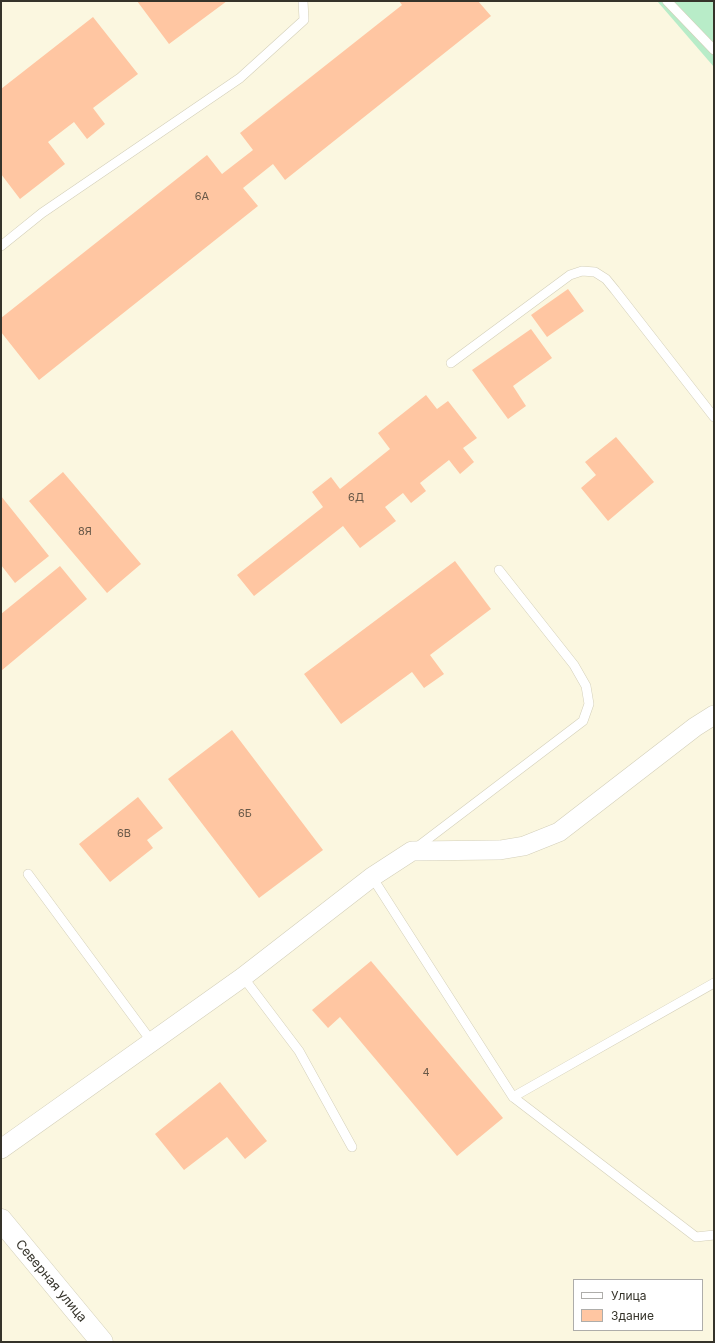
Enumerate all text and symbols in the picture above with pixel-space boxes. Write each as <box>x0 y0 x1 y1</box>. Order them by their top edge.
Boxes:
house number: 6А <box>195 190 209 204</box>
house number: 6Д <box>348 491 364 505</box>
house number: 8Я <box>78 525 92 539</box>
house number: 6Б <box>238 807 252 821</box>
house number: 6В <box>117 827 131 841</box>
house number: 4 <box>422 1066 430 1080</box>
street label: Северная улица <box>12 1237 90 1325</box>
legend <box>573 1279 703 1331</box>
text: Улица <box>611 1288 646 1303</box>
text: Здание <box>611 1308 654 1323</box>

